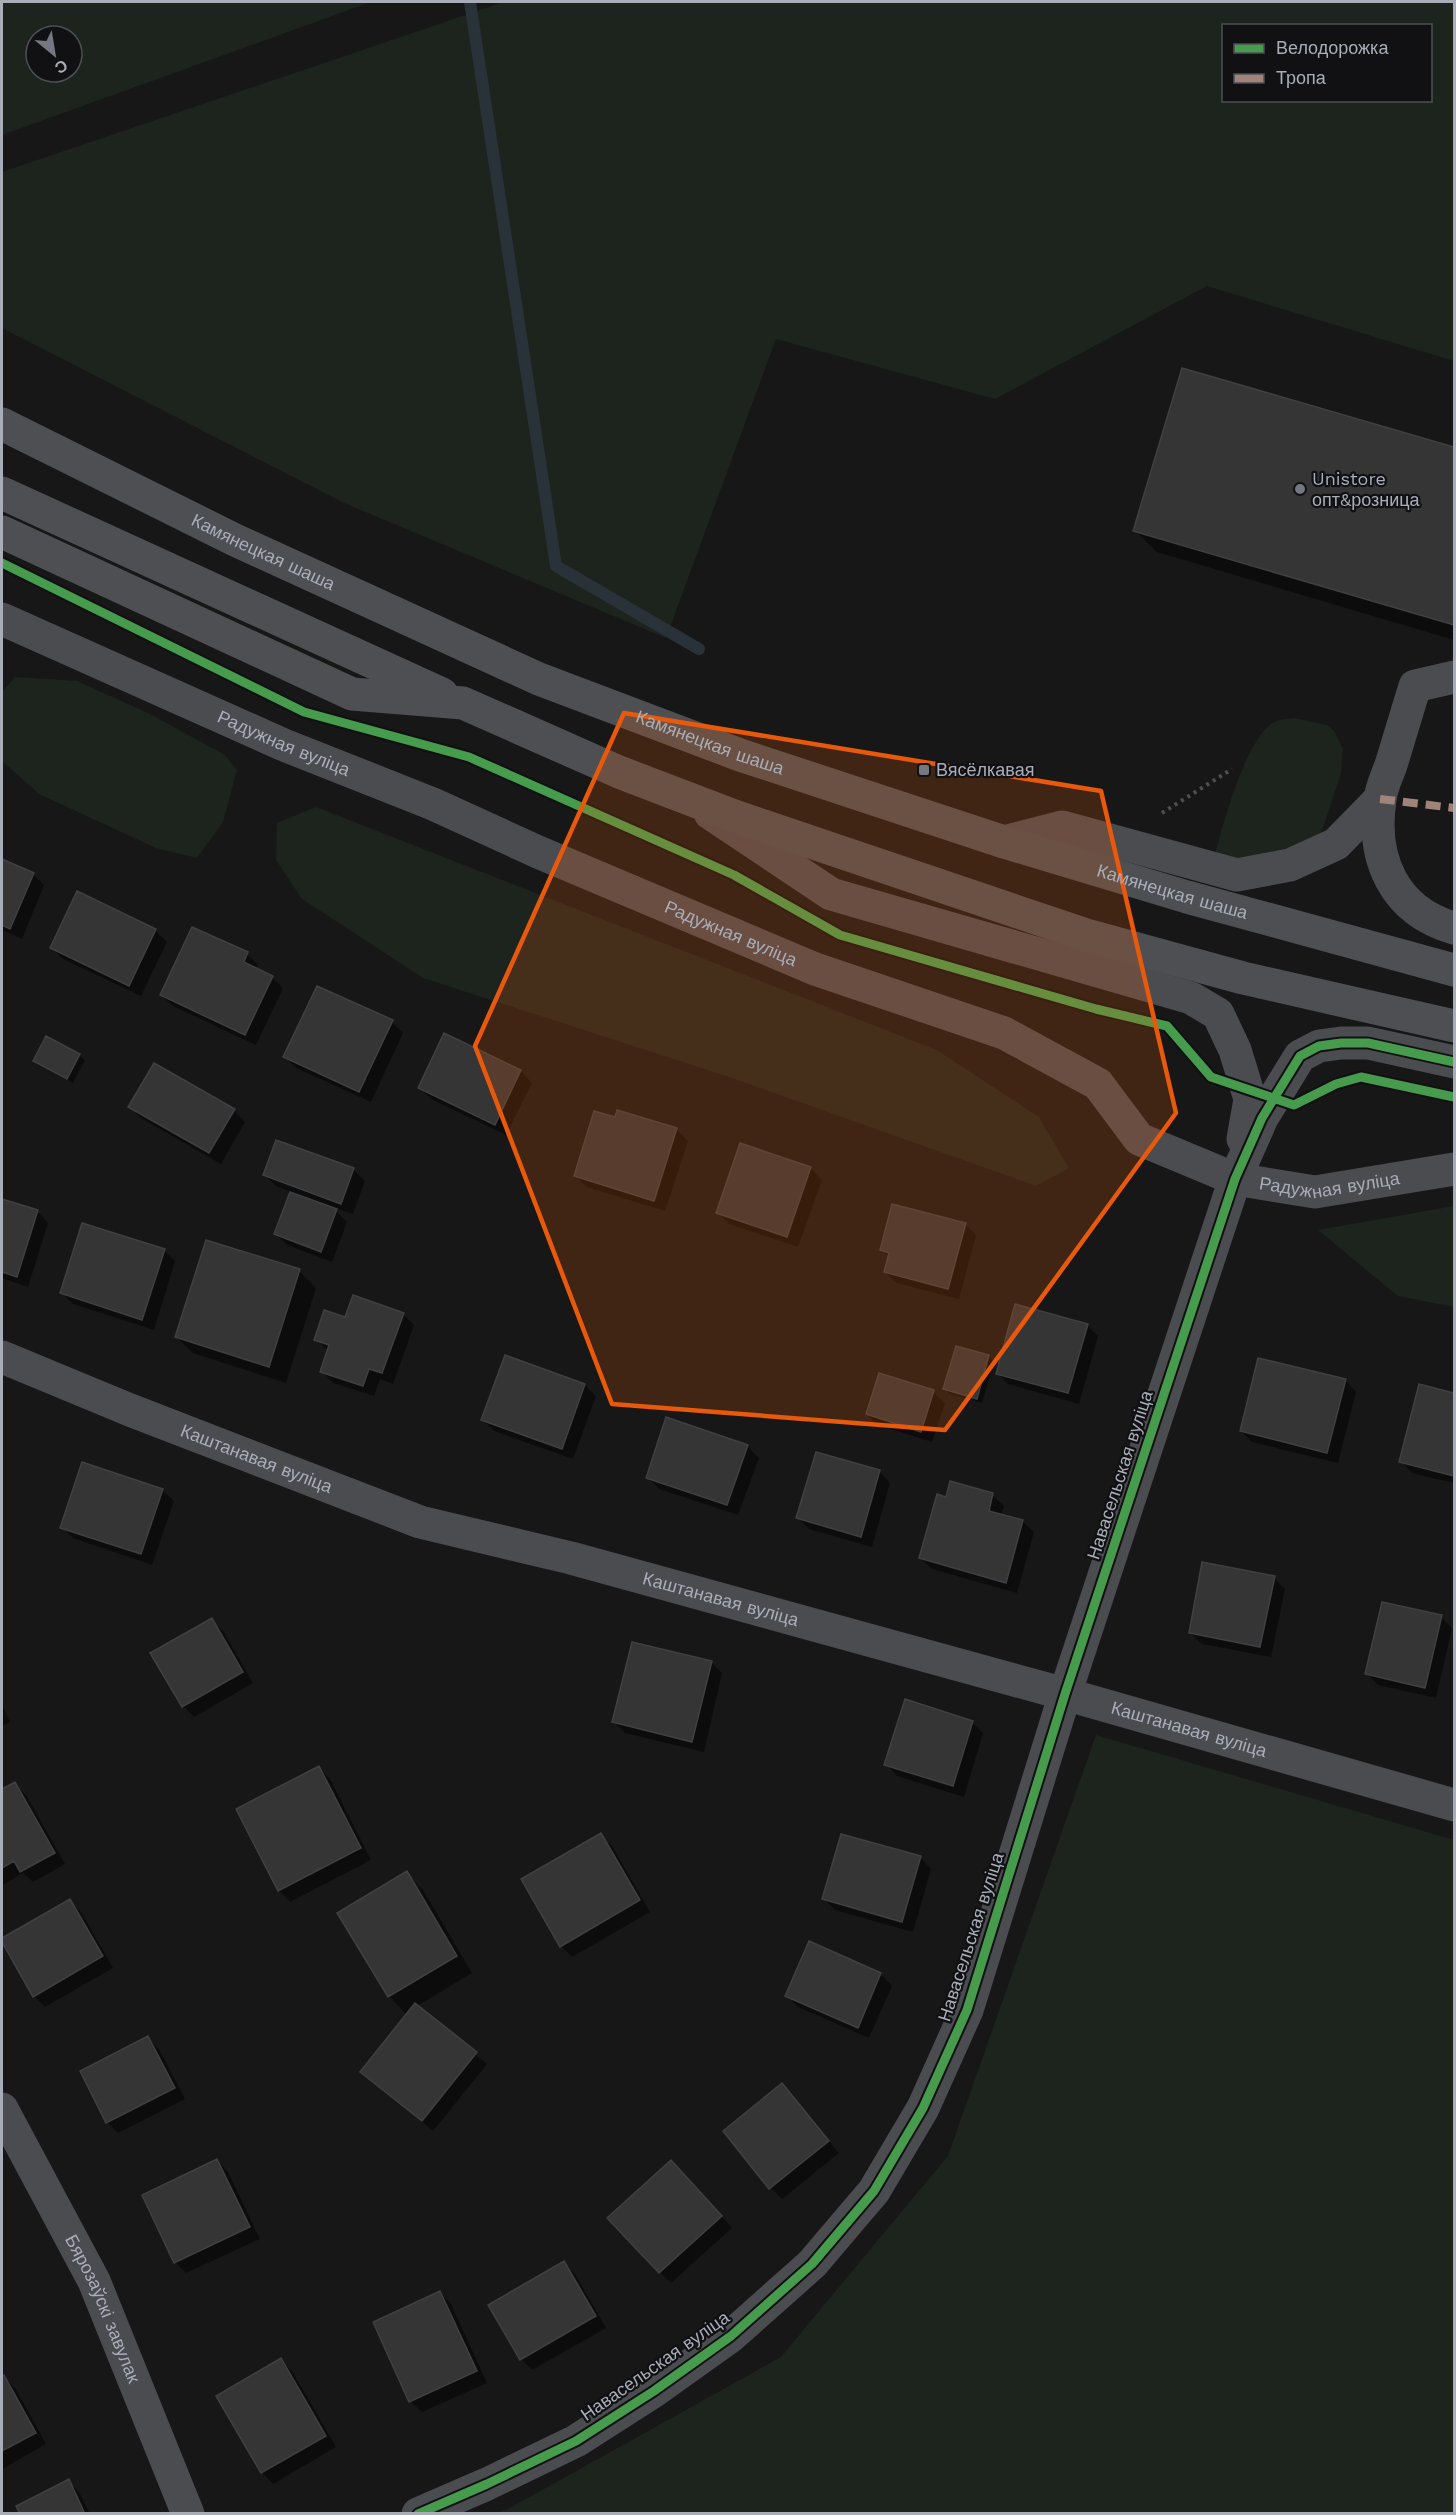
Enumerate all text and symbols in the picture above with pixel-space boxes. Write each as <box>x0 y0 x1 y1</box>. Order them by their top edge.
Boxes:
north arrow <box>24 24 84 84</box>
legend <box>1222 24 1432 102</box>
text: Велодорожка <box>1276 37 1389 58</box>
text: С <box>51 55 71 78</box>
text: Тропа <box>1276 67 1327 88</box>
place label: Unistore опт&розница <box>1312 468 1421 510</box>
marker: Unistore опт&розница <box>1293 482 1307 496</box>
street label: Камянецкая шаша <box>188 509 339 595</box>
street label: Радужная вуліца <box>214 706 354 780</box>
street label: Камянецкая шаша <box>633 706 788 779</box>
place label: Вясёлкавая <box>936 759 1034 780</box>
marker: Вясёлкавая <box>917 763 931 777</box>
street label: Камянецкая шаша <box>1095 860 1251 923</box>
street label: Радужная вуліца <box>662 896 801 971</box>
street label: Радужная вуліца <box>1258 1167 1402 1202</box>
street label: Навасельская вуліца <box>1082 1387 1157 1562</box>
street label: Каштанавая вуліца <box>178 1420 336 1497</box>
street label: Каштанавая вуліца <box>641 1567 802 1630</box>
street label: Каштанавая вуліца <box>1109 1697 1270 1761</box>
street label: Навасельская вуліца <box>933 1849 1008 2024</box>
street label: Бярозаўскі завулак <box>61 2231 145 2386</box>
street label: Навасельская вуліца <box>576 2306 734 2425</box>

